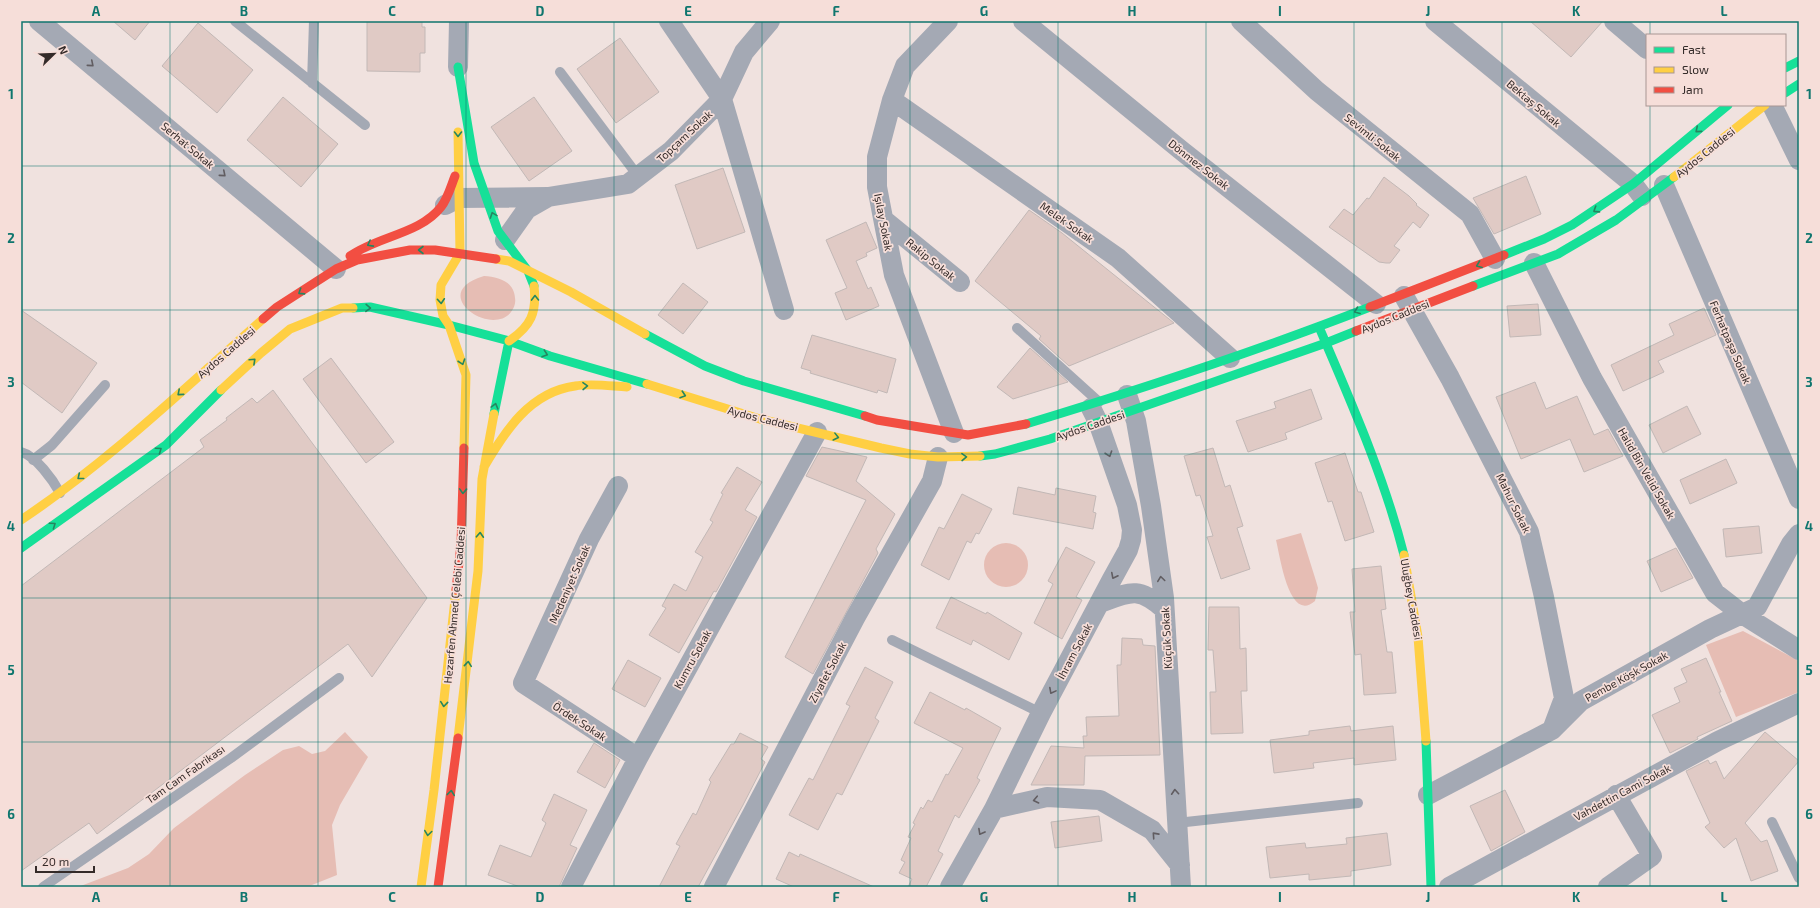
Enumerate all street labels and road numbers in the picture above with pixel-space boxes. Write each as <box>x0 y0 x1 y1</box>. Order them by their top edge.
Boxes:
street label: Bektaş Sokak <box>1504 77 1564 130</box>
street label: Topçam Sokak <box>654 107 715 166</box>
street label: Sevimli Sokak <box>1342 110 1404 164</box>
street label: Serhat Sokak <box>159 119 217 171</box>
street label: Aydos Caddesi <box>1673 124 1737 180</box>
street label: Dönmez Sokak <box>1166 136 1232 192</box>
street label: Işılay Sokak <box>871 192 896 252</box>
street label: Melek Sokak <box>1038 199 1097 245</box>
street label: Rakip Sokak <box>904 235 959 283</box>
street label: Aydos Caddesi <box>1359 296 1431 336</box>
street label: Ferhatpaşa Sokak <box>1707 299 1754 386</box>
street label: Aydos Caddesi <box>195 323 257 381</box>
street label: Aydos Caddesi <box>726 403 800 433</box>
street label: Aydos Caddesi <box>1054 407 1126 443</box>
street label: Halid Bin Velid Sokak <box>1616 425 1679 521</box>
street label: Mahur Sokak <box>1494 471 1534 535</box>
street label: Hezarfen Ahmed Çelebi Caddesi <box>441 526 468 684</box>
street label: Medeniyet Sokak <box>546 542 592 625</box>
street label: Uluğbey Caddesi <box>1398 557 1426 641</box>
street label: Küçük Sokak <box>1158 606 1175 669</box>
street label: İhram Sokak <box>1054 620 1094 681</box>
street label: Kumru Sokak <box>671 627 714 691</box>
street label: Ziyafet Sokak <box>806 639 849 705</box>
street label: Pembe Köşk Sokak <box>1582 648 1670 705</box>
street label: Ördek Sokak <box>551 698 610 743</box>
street label: Tam Cam Fabrikası <box>143 742 227 806</box>
street label: Vahdettin Cami Sokak <box>1571 761 1673 823</box>

